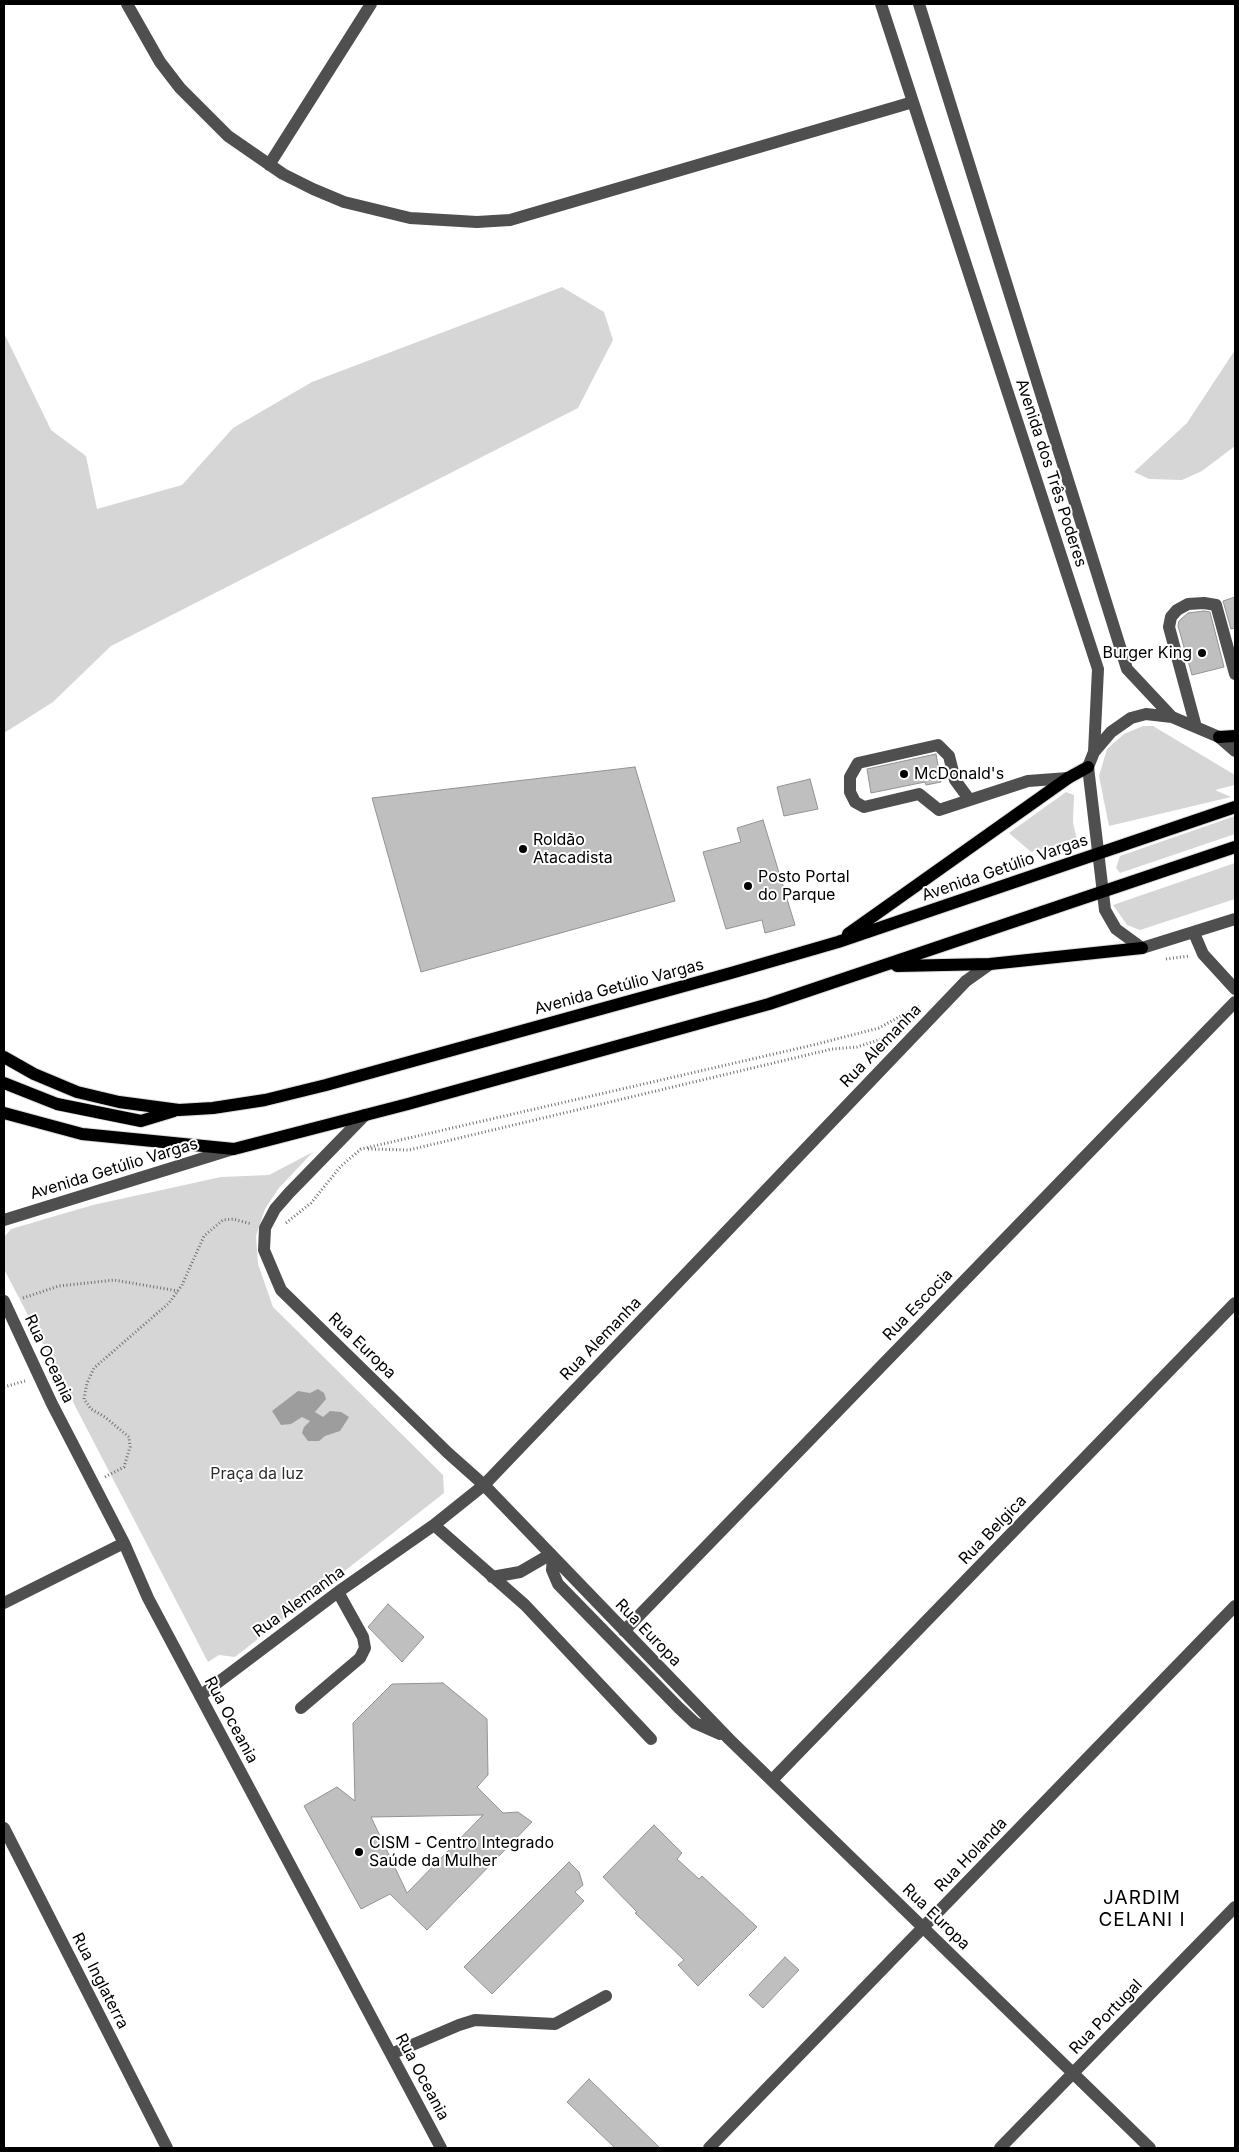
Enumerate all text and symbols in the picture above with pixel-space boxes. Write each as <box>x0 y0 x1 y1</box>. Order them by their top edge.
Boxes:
street label: Avenida dos Três Poderes <box>1011 376 1091 570</box>
place label: Burger King <box>1103 643 1192 663</box>
marker: Burger King <box>1196 647 1208 659</box>
place label: McDonald's <box>914 764 1004 784</box>
marker: McDonald's <box>898 768 910 780</box>
place label: Roldão Atacadista <box>533 830 613 868</box>
street label: Avenida Getúlio Vargas <box>919 831 1091 905</box>
marker: Roldão Atacadista <box>517 843 529 855</box>
place label: Posto Portal do Parque <box>758 867 850 905</box>
marker: Posto Portal do Parque <box>742 880 754 892</box>
street label: Avenida Getúlio Vargas <box>532 955 706 1019</box>
street label: Rua Alemanha <box>836 1000 926 1092</box>
street label: Avenida Getúlio Vargas <box>28 1134 200 1204</box>
street label: Rua Escocia <box>879 1265 957 1345</box>
street label: Rua Alemanha <box>556 1293 646 1385</box>
street label: Rua Europa <box>324 1309 400 1383</box>
street label: Rua Oceania <box>20 1312 78 1406</box>
park label: Praça da luz <box>210 1464 304 1484</box>
street label: Rua Belgica <box>955 1491 1031 1569</box>
street label: Rua Alemanha <box>250 1562 348 1642</box>
street label: Rua Europa <box>611 1595 685 1671</box>
street label: Rua Oceania <box>200 1673 262 1767</box>
street label: Rua Holanda <box>931 1814 1011 1896</box>
place label: CISM - Centro Integrado Saúde da Mulher <box>369 1833 554 1871</box>
marker: CISM - Centro Integrado Saúde da Mulher <box>353 1846 365 1858</box>
street label: Rua Europa <box>898 1880 974 1954</box>
district label: JARDIM CELANI I <box>1097 1887 1187 1931</box>
street label: Rua Inglaterra <box>68 1930 132 2032</box>
street label: Rua Portugal <box>1066 1976 1146 2058</box>
street label: Rua Oceania <box>391 2030 453 2124</box>

